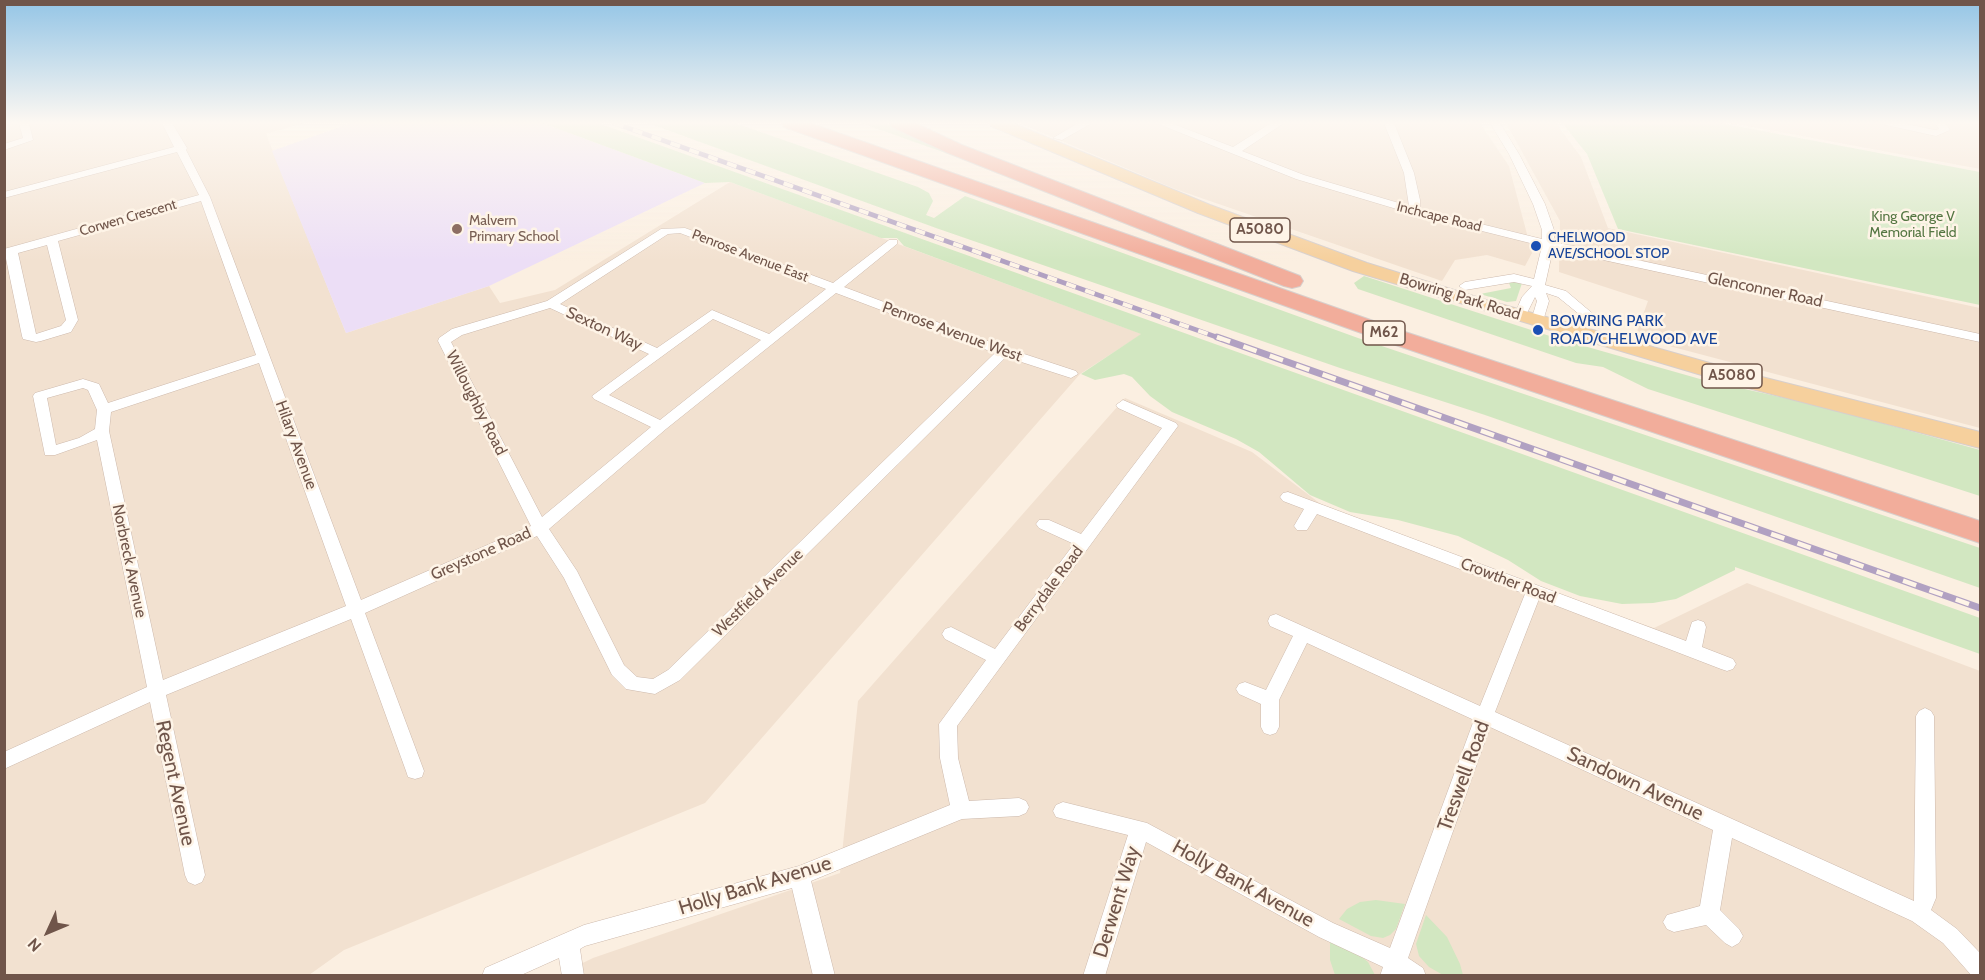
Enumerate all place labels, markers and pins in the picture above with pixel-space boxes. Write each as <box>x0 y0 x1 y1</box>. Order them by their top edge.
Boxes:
place label: Malvern Primary School <box>469 213 559 246</box>
marker: Malvern Primary School <box>450 222 464 236</box>
place label: CHELWOOD AVE/SCHOOL STOP <box>1548 230 1669 262</box>
marker: CHELWOOD AVE/SCHOOL STOP <box>1529 239 1543 253</box>
place label: BOWRING PARK ROAD/CHELWOOD AVE <box>1550 311 1718 349</box>
marker: BOWRING PARK ROAD/CHELWOOD AVE <box>1531 323 1545 337</box>

